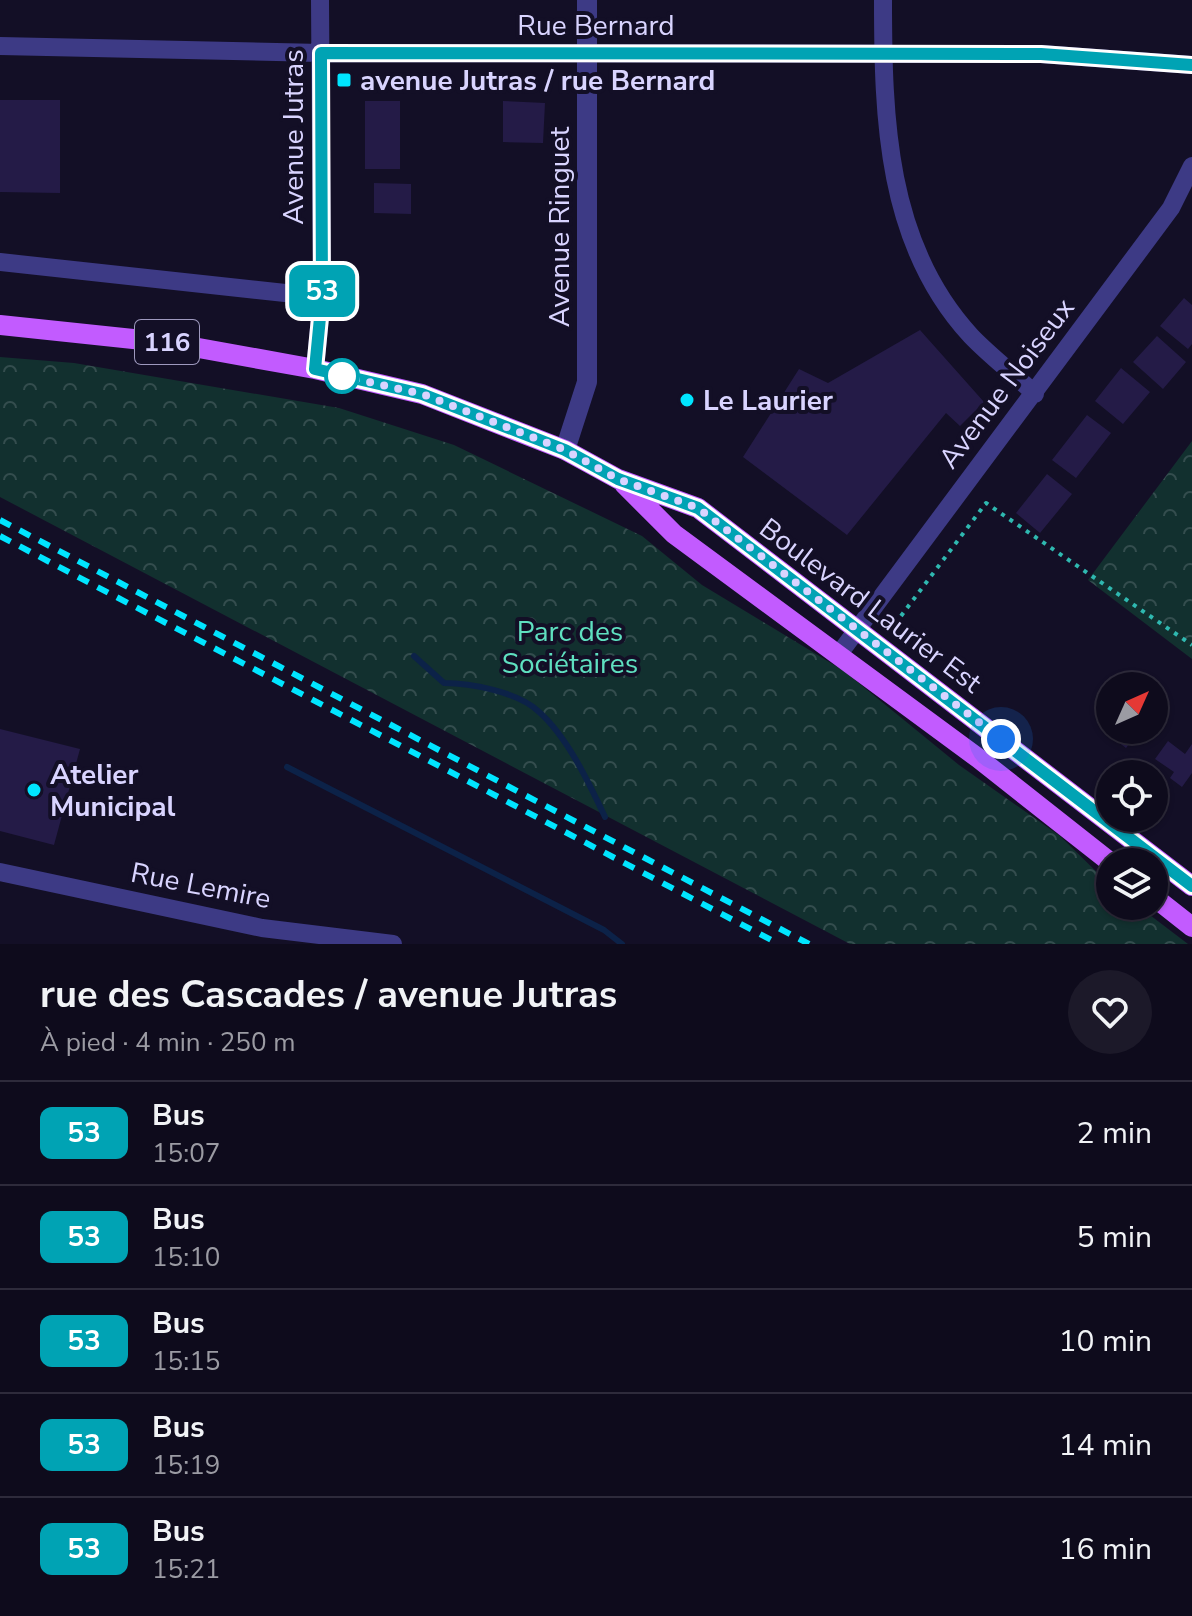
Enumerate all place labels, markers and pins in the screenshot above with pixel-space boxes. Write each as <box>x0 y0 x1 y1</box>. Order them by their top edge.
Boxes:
place label: avenue Jutras / rue Bernard <box>360 62 715 100</box>
marker: avenue Jutras / rue Bernard <box>335 71 353 89</box>
unlabelled marker <box>325 359 359 393</box>
place label: Le Laurier <box>703 382 833 420</box>
marker: Le Laurier <box>678 391 696 409</box>
place label: Atelier Municipal <box>50 756 176 826</box>
marker: Atelier Municipal <box>25 781 43 799</box>

